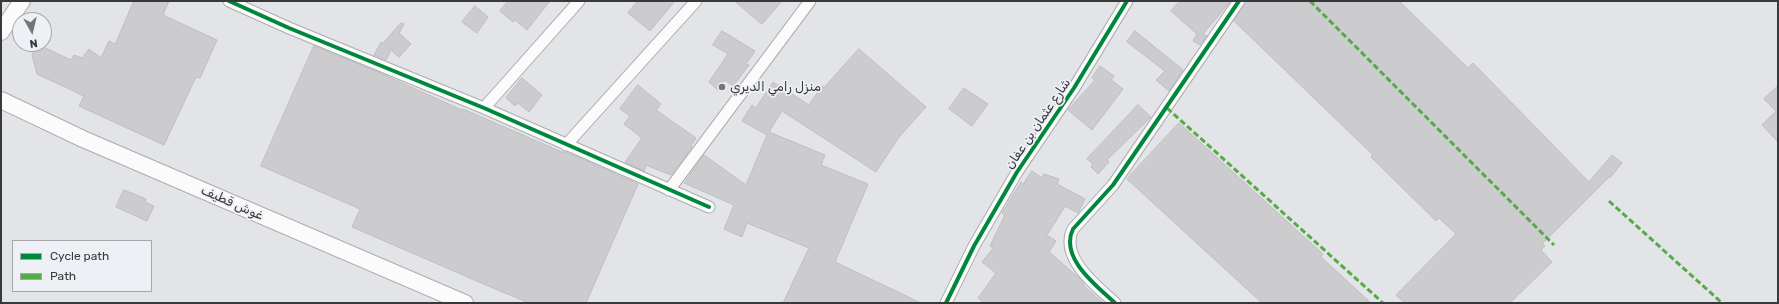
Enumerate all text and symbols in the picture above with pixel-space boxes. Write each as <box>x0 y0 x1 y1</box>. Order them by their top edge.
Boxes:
north arrow <box>12 12 52 52</box>
text: N <box>29 36 38 50</box>
street label: شارع عثمان بن عفان <box>1002 76 1074 172</box>
place label: منزل رامي الديري <box>730 79 821 95</box>
marker: منزل رامي الديري <box>717 82 727 92</box>
street label: غوش قطيف <box>198 182 266 224</box>
legend <box>12 240 152 292</box>
text: Cycle path <box>50 249 109 263</box>
text: Path <box>50 269 76 283</box>

